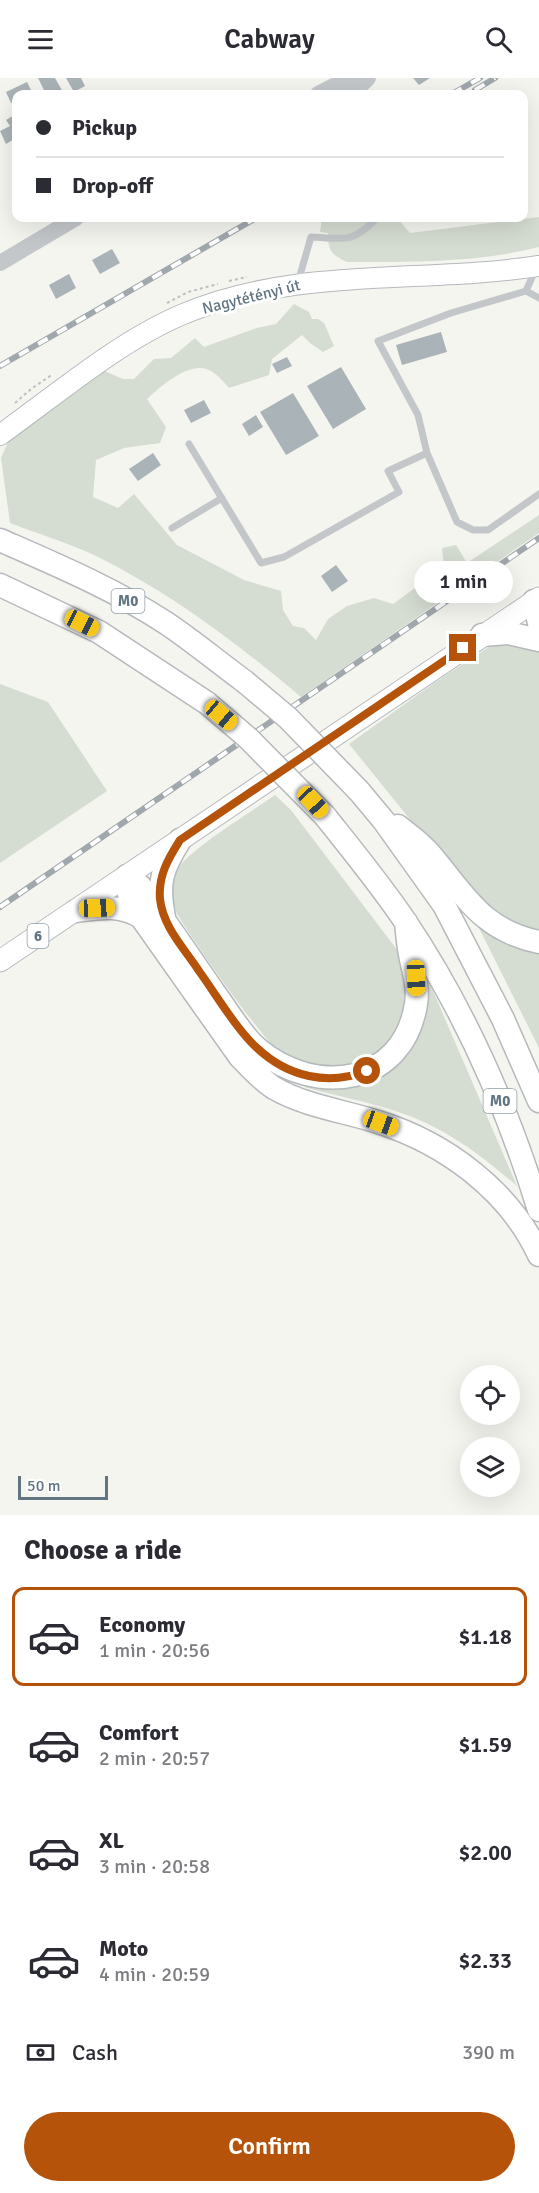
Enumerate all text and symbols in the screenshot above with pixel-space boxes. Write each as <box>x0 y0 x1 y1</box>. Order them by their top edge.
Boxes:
icon: menu <box>24 23 57 56</box>
text: Cabway <box>224 23 315 56</box>
icon: search <box>482 23 515 56</box>
text: Pickup <box>72 114 137 141</box>
text: Drop-off <box>72 172 153 199</box>
street label: Nagytétényi út <box>200 275 303 319</box>
callout: 1 min <box>414 561 512 603</box>
text: 1 min <box>440 569 487 594</box>
road number: M0 <box>112 589 144 613</box>
car <box>62 607 102 639</box>
route end <box>449 634 476 661</box>
car <box>201 697 241 733</box>
car <box>294 783 332 821</box>
car <box>79 898 115 918</box>
road number: 6 <box>28 924 48 948</box>
car <box>406 960 426 996</box>
route start <box>353 1057 380 1084</box>
road number: M0 <box>484 1089 516 1113</box>
car <box>361 1108 401 1138</box>
map controls <box>460 1365 520 1497</box>
button: locate <box>460 1365 520 1425</box>
button: layers <box>460 1437 520 1497</box>
scale bar <box>18 1473 108 1500</box>
text: 50 m <box>27 1476 61 1496</box>
text: Choose a ride <box>24 1534 182 1567</box>
icon: car <box>27 1610 81 1664</box>
text: Economy <box>99 1611 185 1638</box>
text: $1.18 <box>458 1623 512 1650</box>
text: 1 min · 20:56 <box>99 1638 210 1663</box>
icon: car <box>27 1718 81 1772</box>
text: Comfort <box>99 1719 179 1746</box>
text: $1.59 <box>458 1731 512 1758</box>
text: 2 min · 20:57 <box>99 1746 210 1771</box>
icon: car <box>27 1826 81 1880</box>
text: XL <box>99 1827 124 1854</box>
text: $2.00 <box>458 1839 512 1866</box>
text: 3 min · 20:58 <box>99 1854 210 1879</box>
icon: car <box>27 1934 81 1988</box>
text: Moto <box>99 1935 148 1962</box>
text: $2.33 <box>458 1947 512 1974</box>
text: 4 min · 20:59 <box>99 1962 210 1987</box>
icon: cash <box>24 2036 57 2069</box>
text: Cash <box>72 2039 118 2066</box>
text: 390 m <box>462 2040 515 2065</box>
button: Confirm <box>24 2112 515 2181</box>

